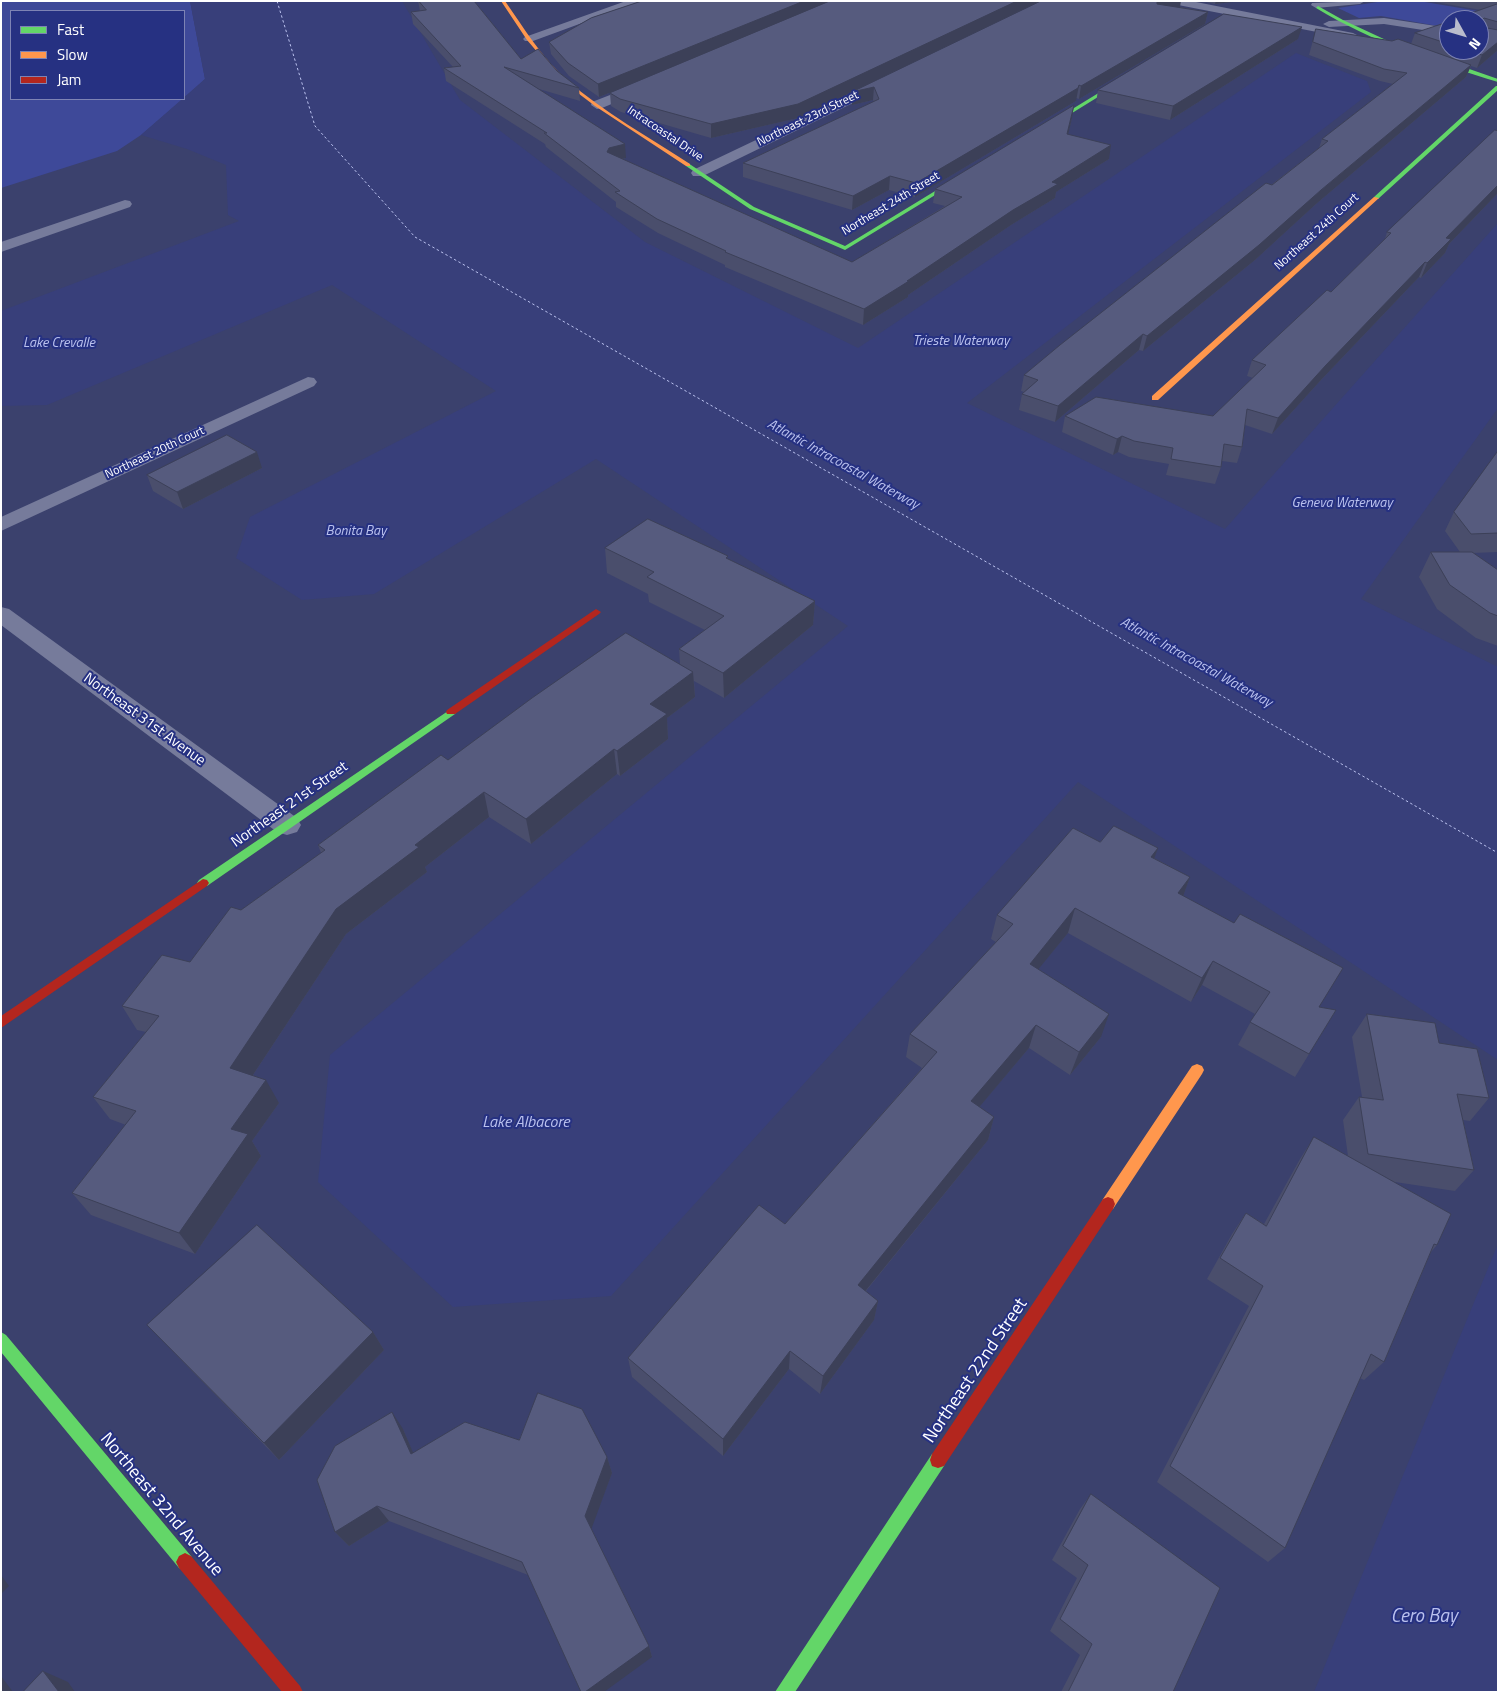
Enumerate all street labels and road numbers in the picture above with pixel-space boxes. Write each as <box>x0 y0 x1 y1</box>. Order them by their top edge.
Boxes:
street label: Northeast 23rd Street <box>755 88 861 150</box>
street label: Intracoastal Drive <box>624 103 706 165</box>
street label: Northeast 24th Street <box>840 169 942 239</box>
street label: Northeast 24th Court <box>1272 191 1362 273</box>
street label: Northeast 20th Court <box>103 424 207 482</box>
street label: Northeast 31st Avenue <box>79 670 209 770</box>
street label: Northeast 21st Street <box>228 758 352 852</box>
street label: Northeast 22nd Street <box>919 1294 1033 1448</box>
street label: Northeast 32nd Avenue <box>95 1429 227 1581</box>

